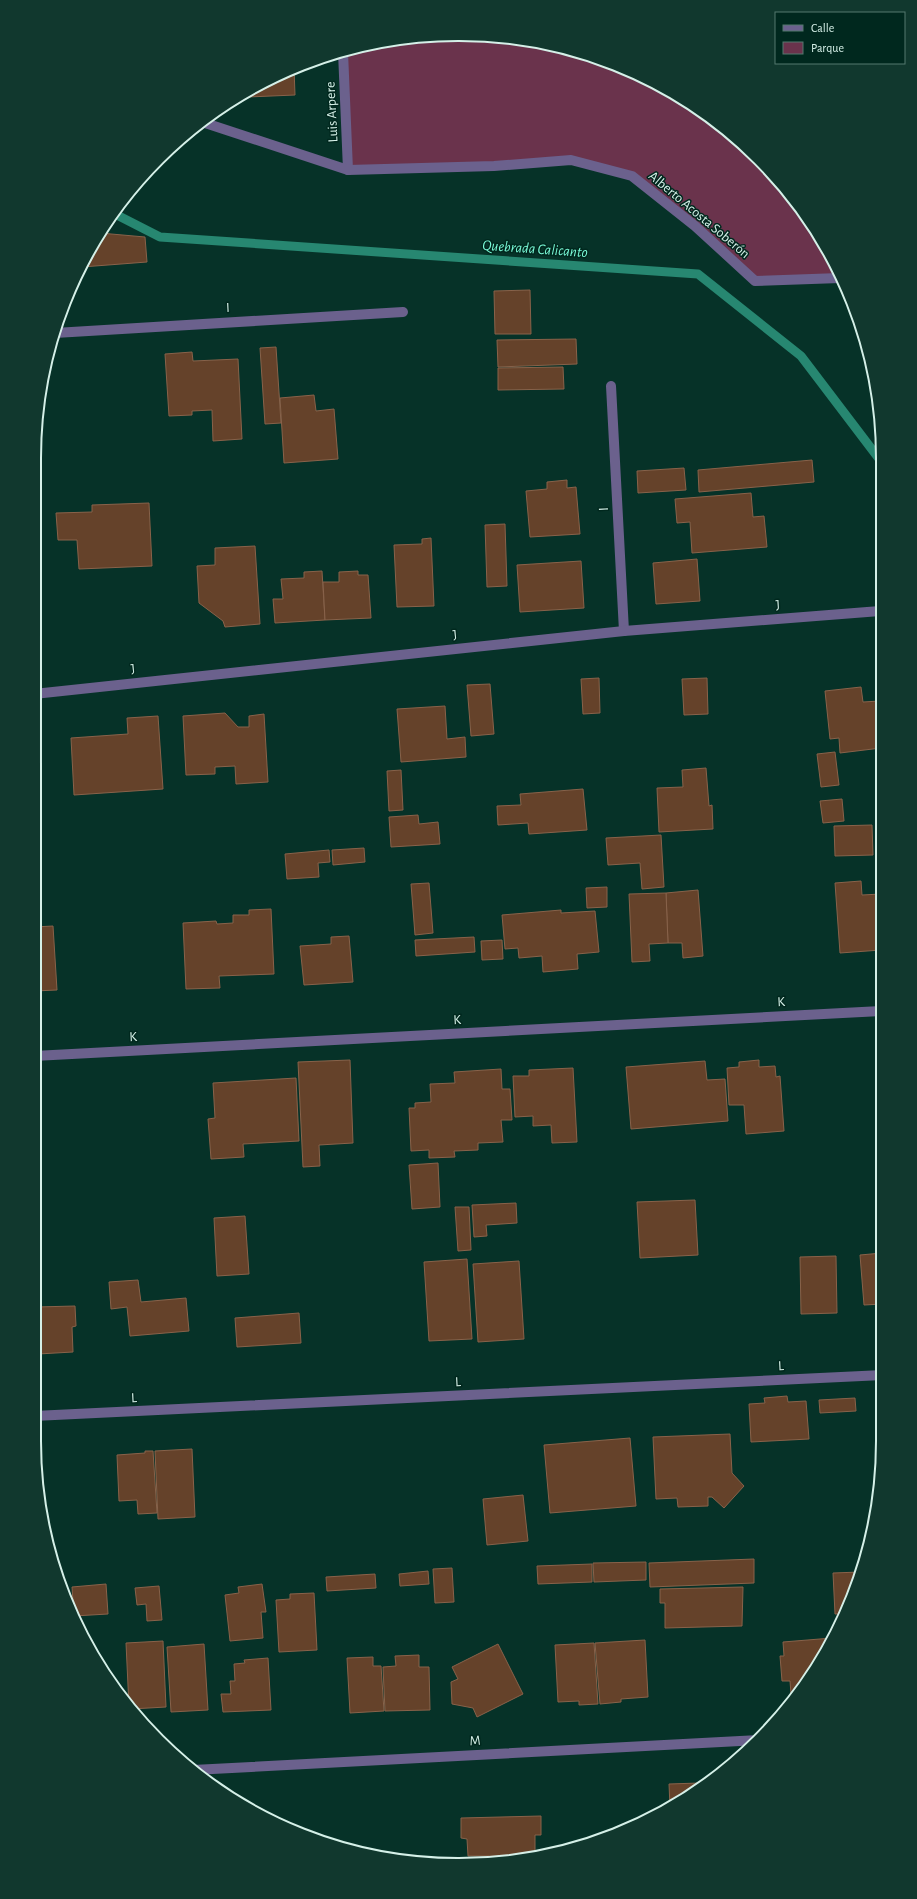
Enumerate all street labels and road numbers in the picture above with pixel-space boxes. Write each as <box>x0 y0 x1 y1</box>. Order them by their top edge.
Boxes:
street label: Luis Arpere <box>323 81 341 143</box>
street label: Alberto Acosta Soberón <box>646 169 752 261</box>
street label: I <box>226 301 230 315</box>
street label: I <box>597 507 611 511</box>
street label: J <box>775 598 781 612</box>
street label: J <box>452 628 458 642</box>
street label: J <box>130 662 136 676</box>
street label: K <box>777 995 786 1009</box>
street label: K <box>453 1013 462 1027</box>
street label: K <box>129 1030 138 1044</box>
street label: L <box>778 1359 784 1373</box>
street label: L <box>455 1375 461 1389</box>
street label: L <box>131 1391 137 1405</box>
street label: M <box>469 1734 481 1748</box>

